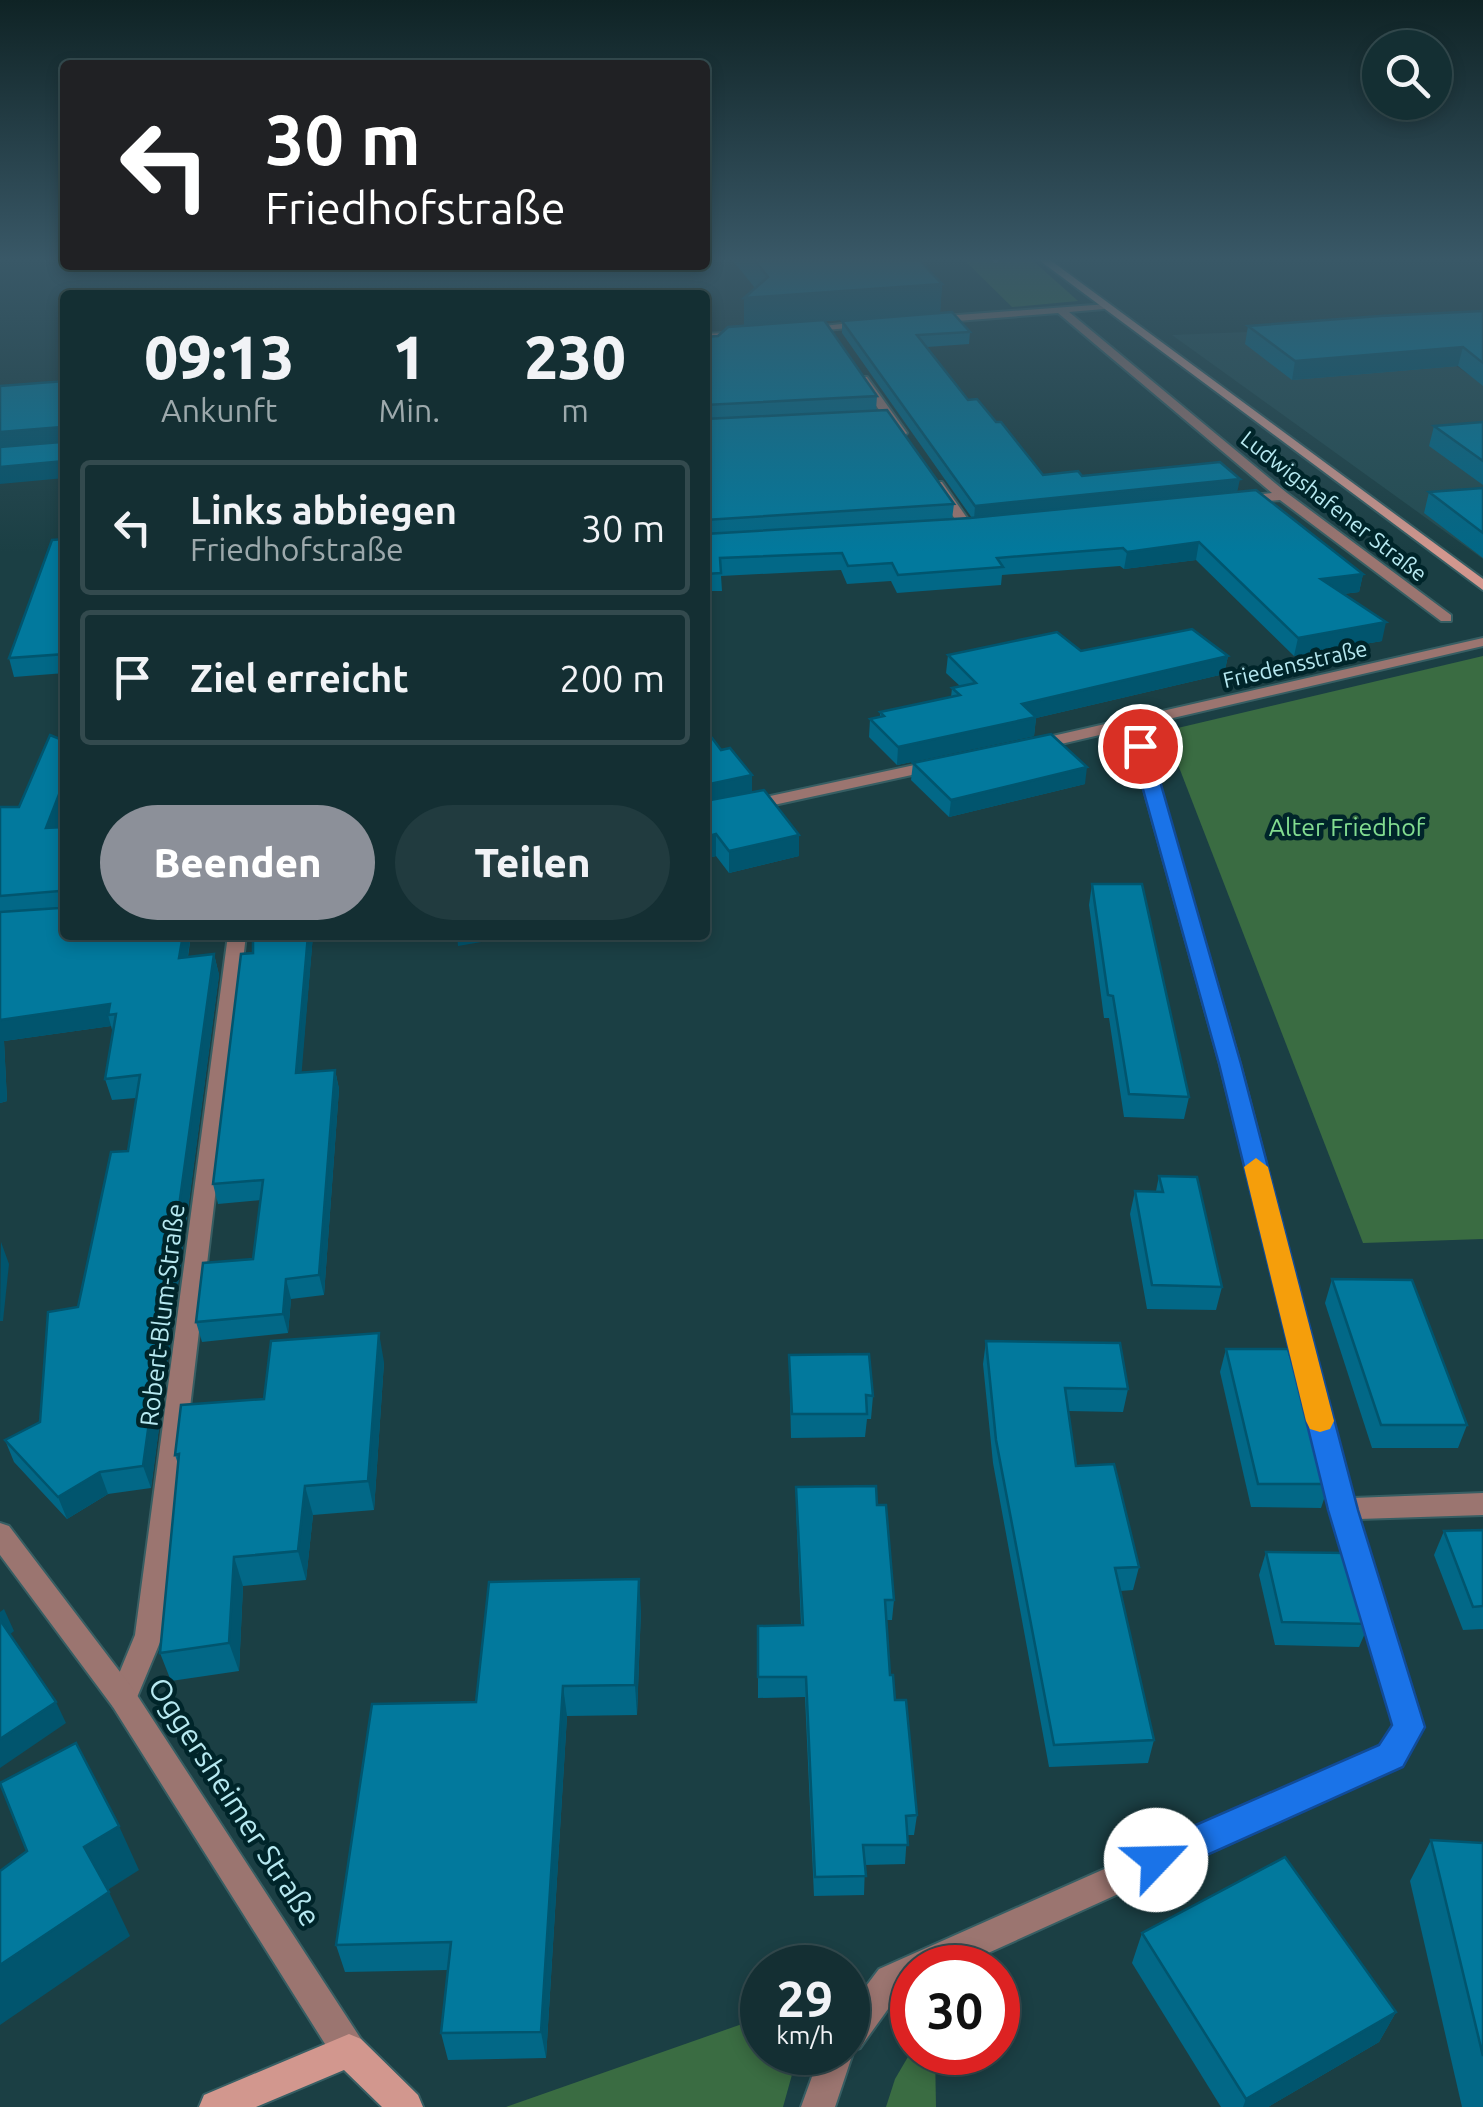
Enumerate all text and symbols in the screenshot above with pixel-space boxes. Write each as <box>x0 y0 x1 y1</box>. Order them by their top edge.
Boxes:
map controls <box>1362 30 1452 120</box>
button: search <box>1362 30 1452 120</box>
icon: left <box>100 100 230 230</box>
text: 30 m <box>265 100 421 178</box>
text: Friedhofstraße <box>265 182 566 233</box>
text: 09:13 <box>144 323 294 390</box>
text: 1 <box>392 323 426 390</box>
text: 230 <box>524 323 626 390</box>
text: Ankunft <box>161 392 277 428</box>
text: Min. <box>378 392 440 428</box>
text: m <box>561 392 589 428</box>
street label: Ludwigshafener Straße <box>1236 425 1432 586</box>
text: Links abbiegen <box>190 489 457 531</box>
icon: left <box>105 500 160 555</box>
text: 30 m <box>581 507 665 549</box>
text: Friedhofstraße <box>190 531 404 567</box>
street label: Friedensstraße <box>1220 635 1370 692</box>
icon: arrive <box>105 650 160 705</box>
text: Ziel erreicht <box>190 657 409 699</box>
text: 200 m <box>559 657 665 699</box>
pin <box>1098 704 1183 789</box>
icon: arrive <box>1113 719 1168 774</box>
button: Beenden <box>100 805 375 920</box>
button: Teilen <box>395 805 670 920</box>
park label: Alter Friedhof <box>1269 813 1426 841</box>
street label: Robert-Blum-Straße <box>134 1202 190 1428</box>
street label: Oggersheimer Straße <box>142 1671 328 1932</box>
position arrow <box>1104 1808 1208 1912</box>
speed limit sign: 30 <box>890 1945 1020 2075</box>
text: 29 <box>777 1970 833 2026</box>
text: km/h <box>776 2021 834 2049</box>

